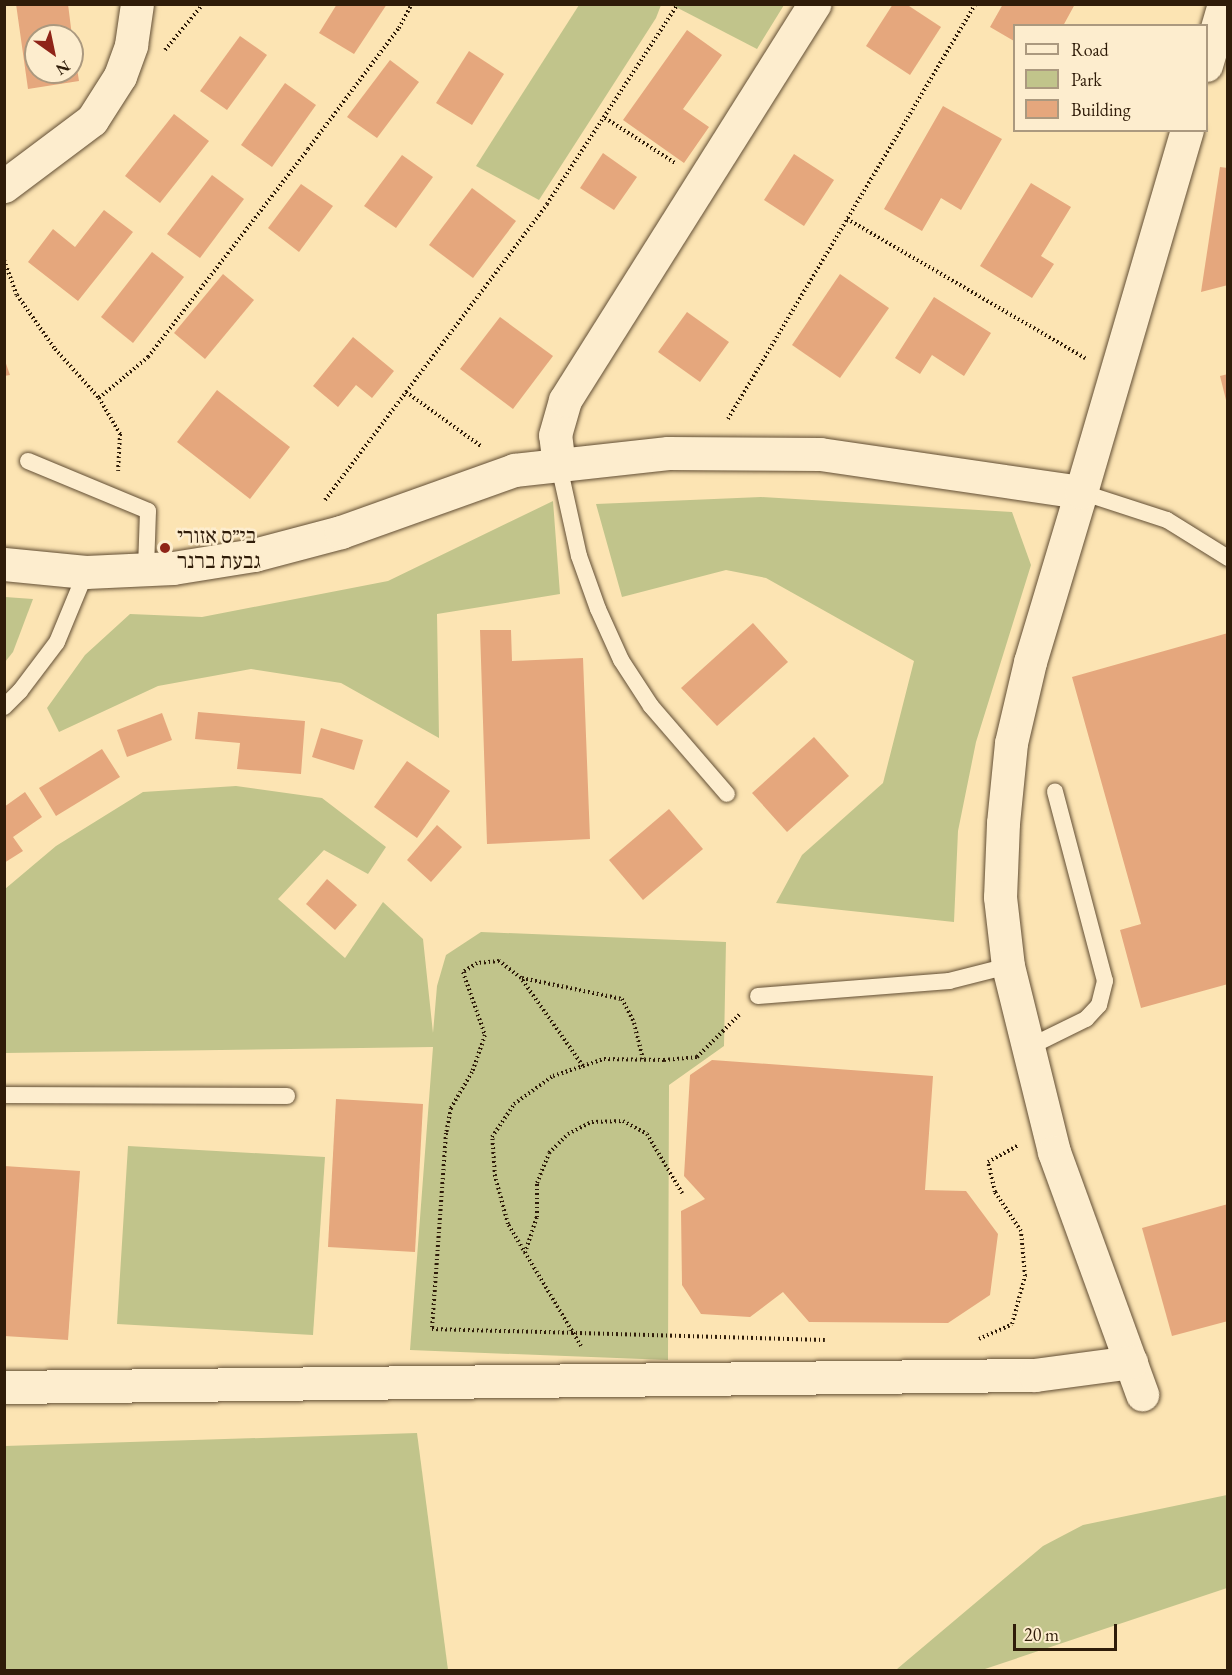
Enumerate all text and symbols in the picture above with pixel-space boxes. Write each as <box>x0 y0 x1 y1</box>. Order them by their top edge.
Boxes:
north arrow <box>24 24 84 84</box>
legend <box>1013 24 1208 132</box>
text: Road <box>1071 38 1109 61</box>
text: N <box>52 56 74 80</box>
text: Park <box>1071 68 1102 91</box>
text: Building <box>1071 98 1131 121</box>
place label: בי״ס אזורי גבעת ברנר <box>177 522 261 574</box>
marker: בי״ס אזורי גבעת ברנר <box>158 541 172 555</box>
scale bar <box>1016 1612 1120 1650</box>
text: 20 m <box>1024 1623 1059 1646</box>

